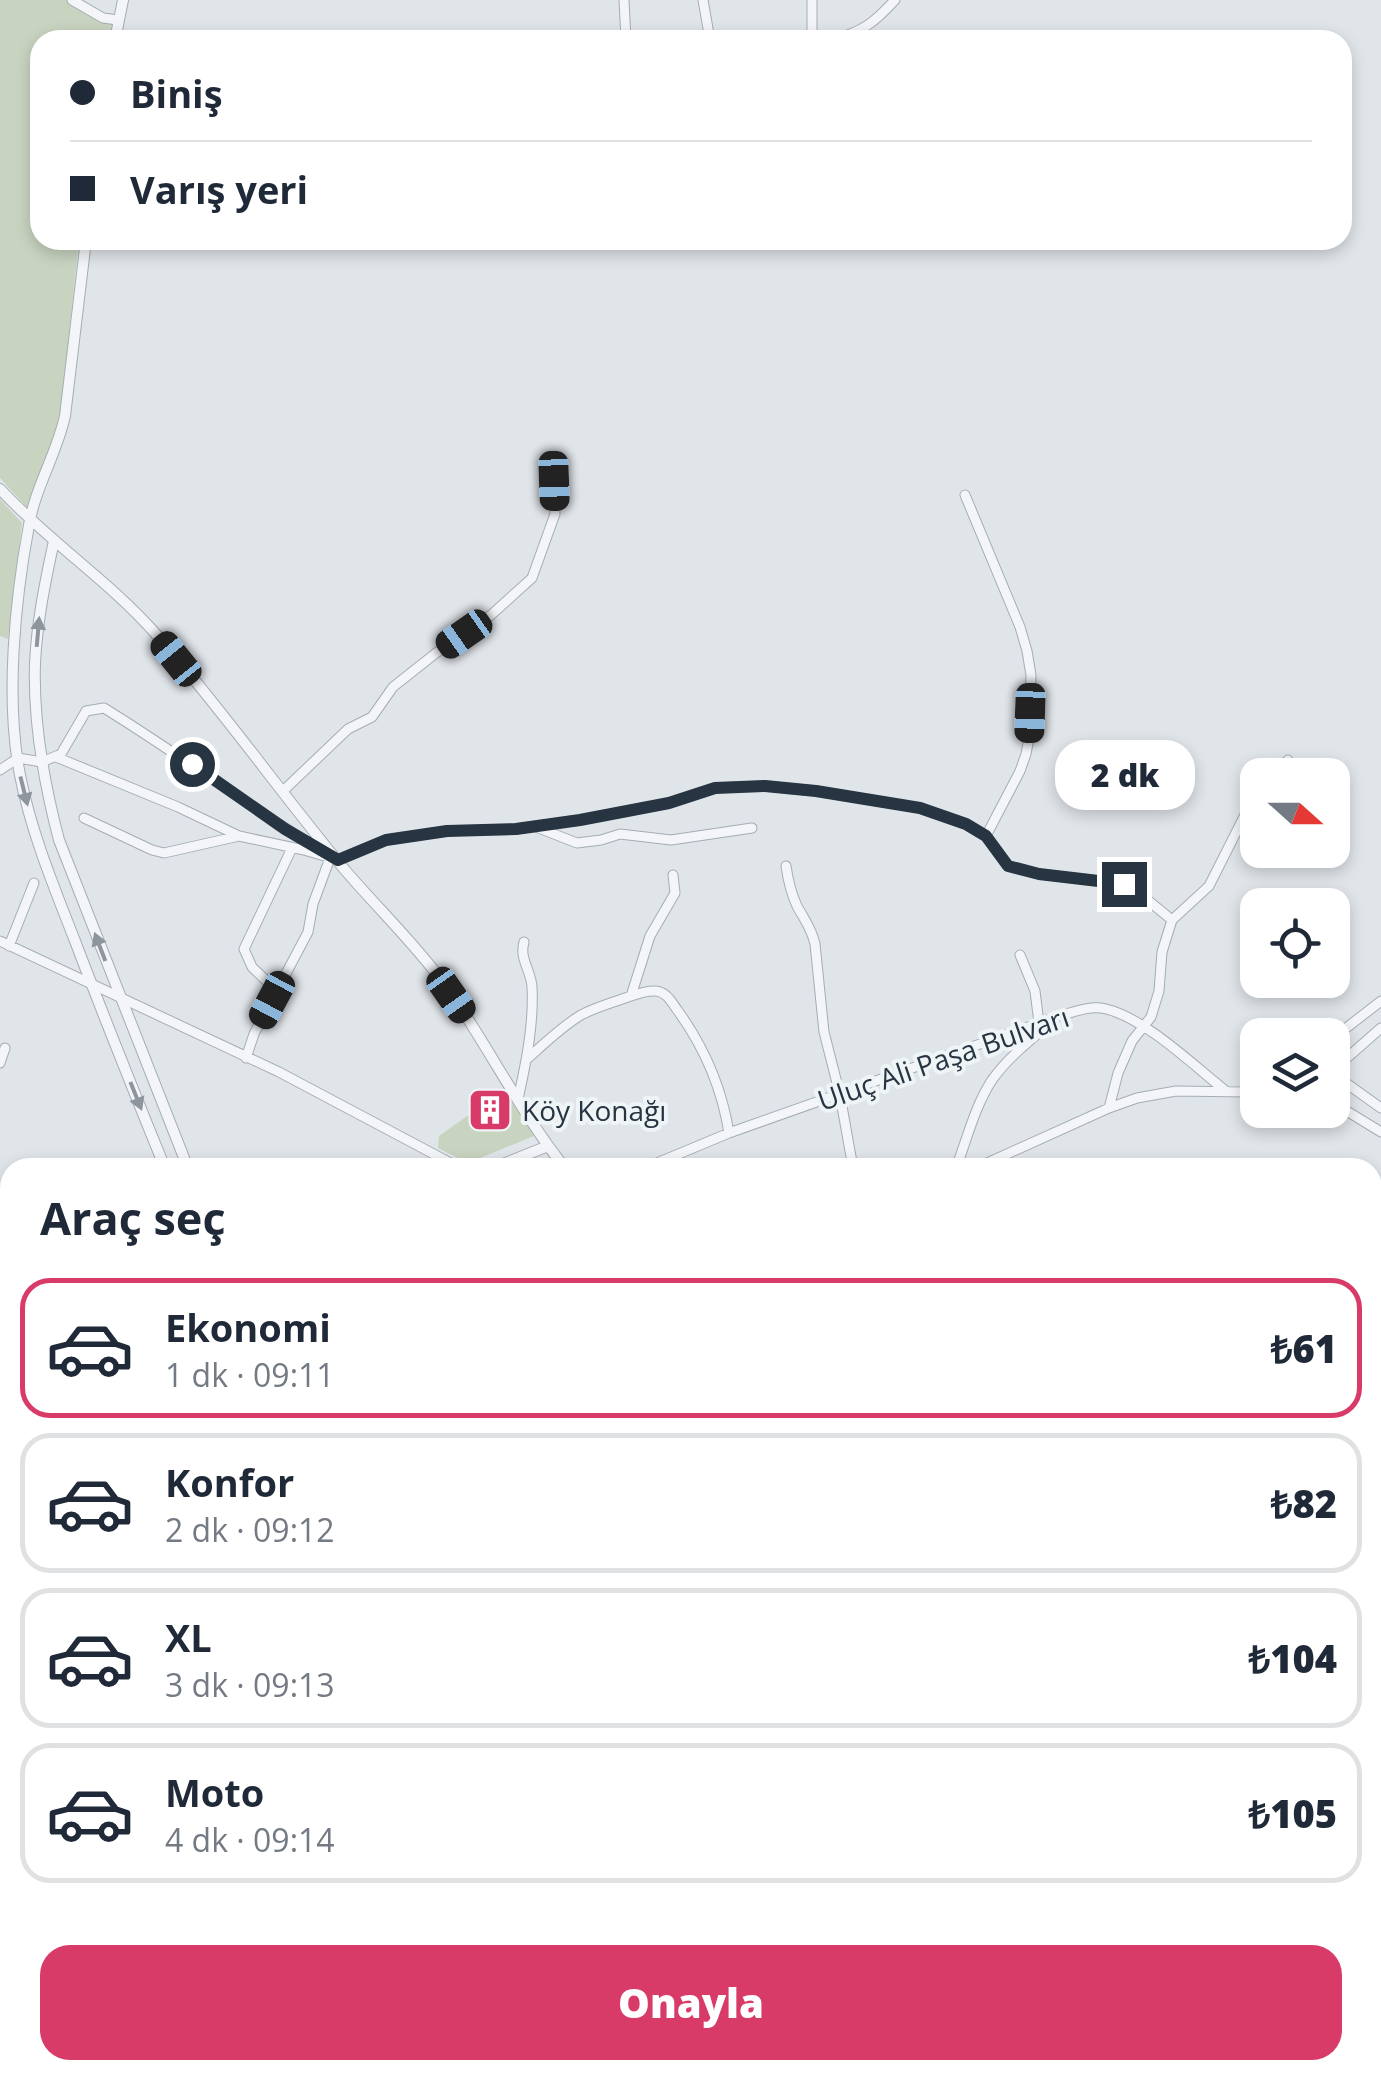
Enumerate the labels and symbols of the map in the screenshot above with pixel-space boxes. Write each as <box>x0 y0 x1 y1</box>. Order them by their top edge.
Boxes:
car <box>538 450 570 512</box>
car <box>431 605 497 663</box>
one-way arrow <box>30 615 46 647</box>
car <box>145 626 207 692</box>
car <box>1014 682 1046 744</box>
callout: 2 dk <box>1054 739 1194 809</box>
route start <box>170 742 215 787</box>
north arrow <box>1240 758 1350 868</box>
one-way arrow <box>17 776 32 807</box>
route end <box>1102 862 1147 907</box>
one-way arrow <box>92 931 108 961</box>
car <box>422 962 480 1028</box>
car <box>245 966 299 1034</box>
street label: Uluç Ali Paşa Bulvarı <box>812 997 1074 1119</box>
one-way arrow <box>128 1081 144 1111</box>
building icon: Köy Konağı <box>467 1087 513 1133</box>
place label: Köy Konağı <box>522 1091 666 1129</box>

